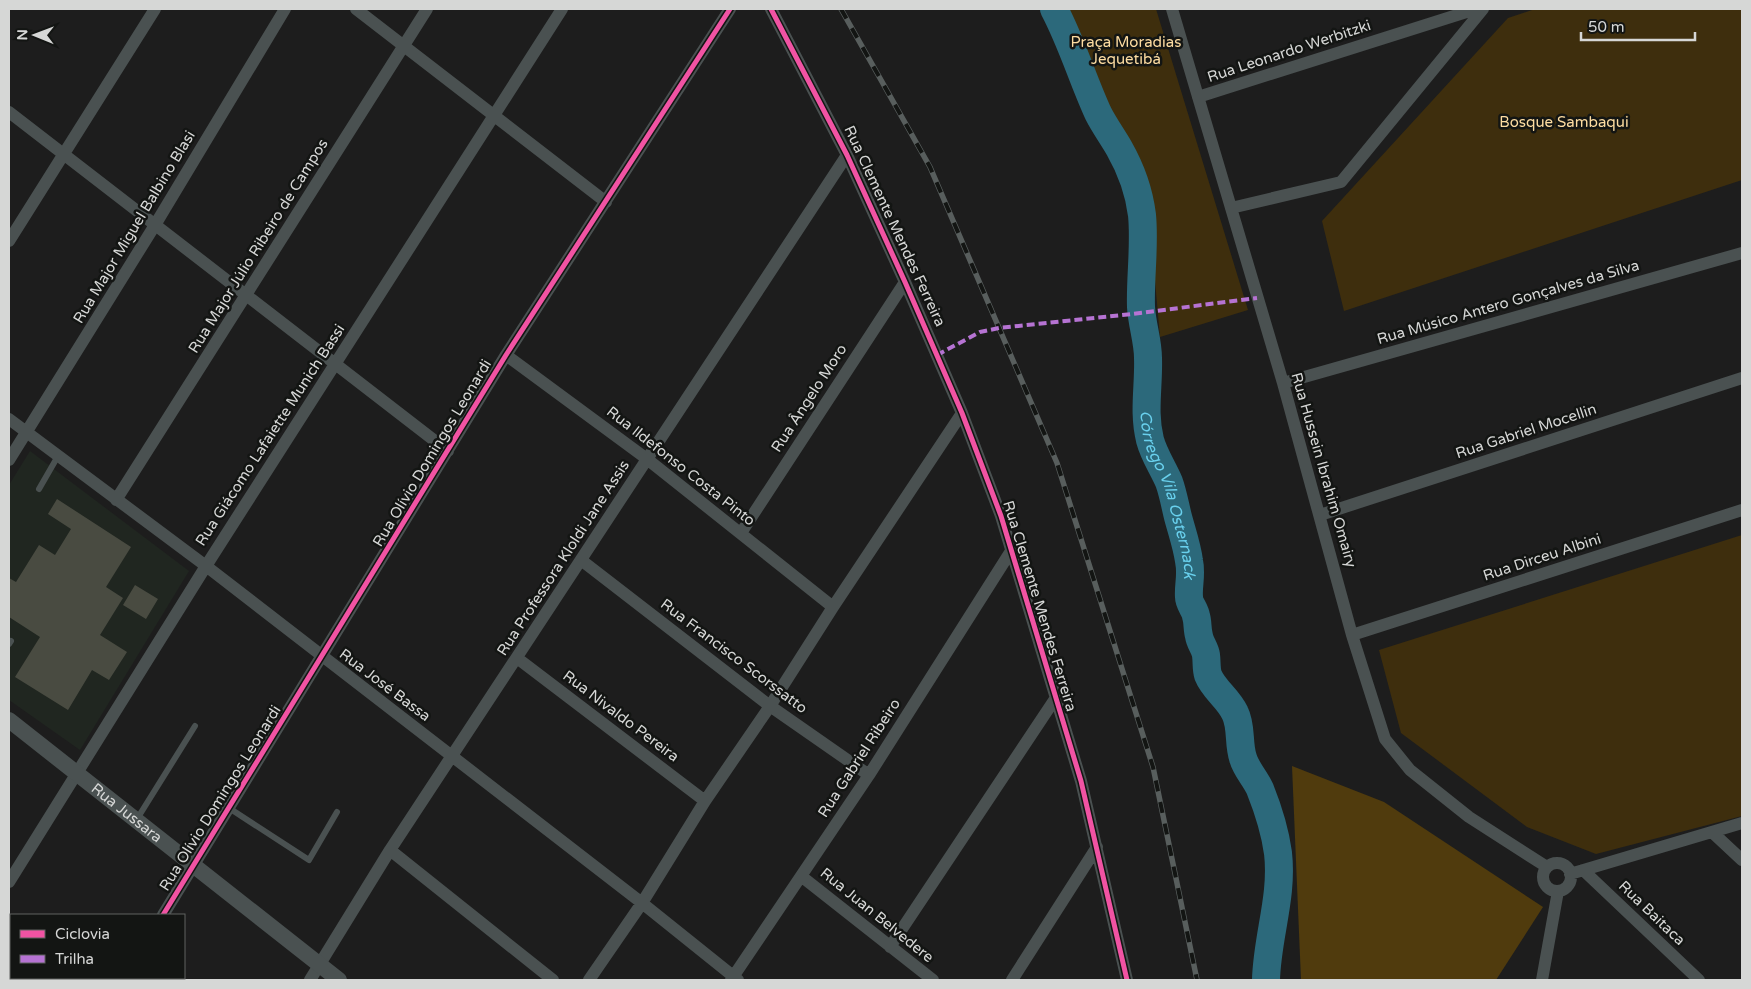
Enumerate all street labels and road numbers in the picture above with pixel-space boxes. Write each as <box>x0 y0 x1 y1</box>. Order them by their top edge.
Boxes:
street label: Rua Leonardo Werbitzki <box>1205 16 1373 86</box>
street label: Rua Clemente Mendes Ferreira <box>840 123 950 329</box>
street label: Rua Major Miguel Balbino Blasi <box>69 127 199 327</box>
street label: Rua Major Júlio Ribeiro de Campos <box>184 136 332 356</box>
street label: Rua Músico Antero Gonçalves da Silva <box>1375 256 1641 348</box>
street label: Rua Giácomo Lafaiette Munich Bassi <box>191 321 349 549</box>
street label: Rua Ângelo Moro <box>767 341 851 455</box>
street label: Rua Olívio Domingos Leonardi <box>369 356 495 550</box>
street label: Rua Hussein Ibrahim Omairy <box>1287 370 1361 570</box>
street label: Rua Gabriel Mocellin <box>1453 400 1599 462</box>
street label: Rua Ildefonso Costa Pinto <box>603 402 759 530</box>
street label: Rua Professora Kloldi Jane Assis <box>493 457 633 659</box>
street label: Rua Clemente Mendes Ferreira <box>999 498 1081 714</box>
street label: Rua Dirceu Albini <box>1481 529 1603 585</box>
street label: Rua Francisco Scorssatto <box>657 595 811 717</box>
street label: Rua José Bassa <box>336 645 434 725</box>
street label: Rua Nivaldo Pereira <box>559 667 683 765</box>
street label: Rua Gabriel Ribeiro <box>814 695 904 821</box>
street label: Rua Olívio Domingos Leonardi <box>155 702 285 894</box>
street label: Rua Jussara <box>88 779 166 846</box>
street label: Rua Juan Belvedere <box>817 864 937 966</box>
street label: Rua Baitaca <box>1615 877 1689 949</box>

